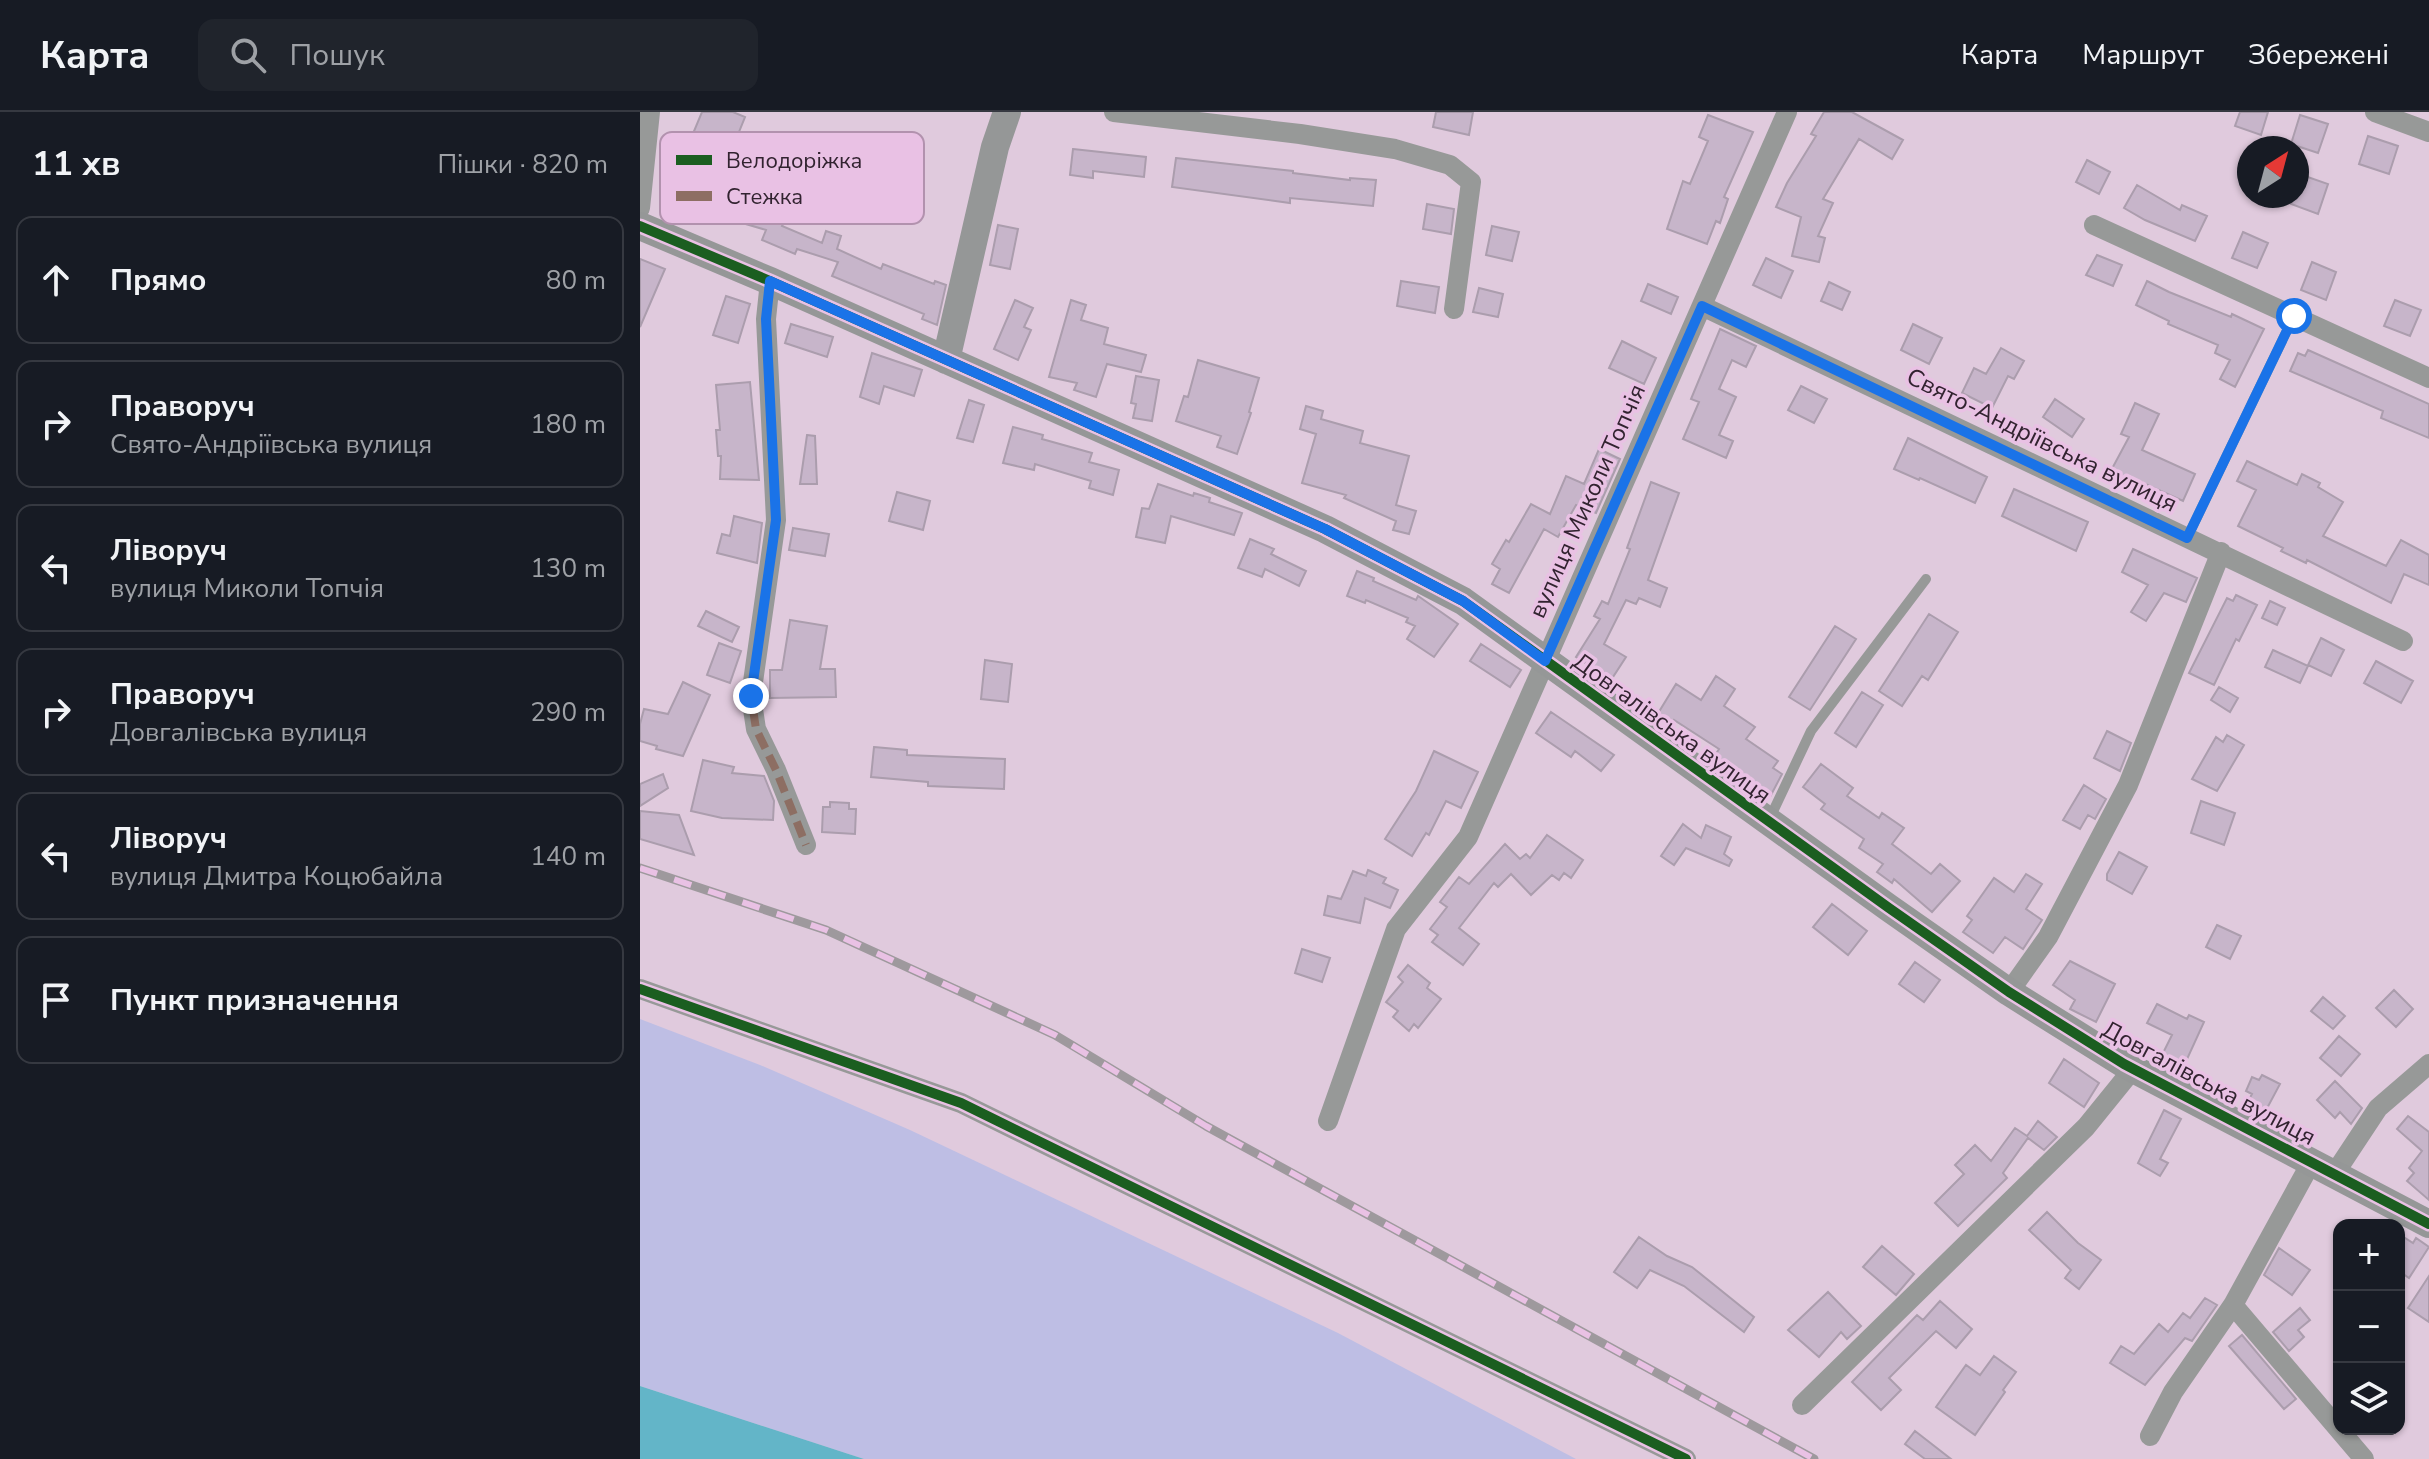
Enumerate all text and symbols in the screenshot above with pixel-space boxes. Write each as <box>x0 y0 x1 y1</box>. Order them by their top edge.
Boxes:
search box <box>198 19 758 91</box>
text: Карта <box>40 30 150 81</box>
icon: search <box>226 33 270 77</box>
text: Пошук <box>290 35 385 76</box>
text: Карта <box>1961 36 2038 74</box>
text: Маршрут <box>2082 36 2204 74</box>
text: Збережені <box>2248 36 2389 74</box>
legend <box>660 132 924 224</box>
north arrow <box>2237 136 2309 208</box>
text: 11 хв <box>32 141 120 187</box>
text: Велодоріжка <box>726 146 862 176</box>
text: Пішки · 820 m <box>437 147 608 182</box>
text: Стежка <box>726 182 803 212</box>
icon: ahead <box>34 258 78 302</box>
text: Прямо <box>110 260 207 301</box>
text: 80 m <box>546 263 606 298</box>
route start <box>2276 298 2312 334</box>
street label: Свято-Андріївська вулиця <box>1901 360 2183 520</box>
street label: вулиця Миколи Топчія <box>1521 379 1653 623</box>
text: Праворуч <box>110 386 255 427</box>
icon: right <box>34 402 78 446</box>
text: 180 m <box>530 407 606 442</box>
text: Свято-Андріївська вулиця <box>110 427 432 462</box>
text: Ліворуч <box>110 530 227 571</box>
icon: left <box>34 546 78 590</box>
text: 130 m <box>530 551 606 586</box>
text: вулиця Миколи Топчія <box>110 571 384 606</box>
street label: Довгалівська вулиця <box>1567 645 1777 811</box>
text: Праворуч <box>110 674 255 715</box>
route end <box>733 678 769 714</box>
icon: right <box>34 690 78 734</box>
text: 290 m <box>530 695 606 730</box>
text: Довгалівська вулиця <box>110 715 367 750</box>
text: Ліворуч <box>110 818 227 859</box>
icon: left <box>34 834 78 878</box>
text: 140 m <box>530 839 606 874</box>
text: вулиця Дмитра Коцюбайла <box>110 859 443 894</box>
icon: arrive <box>34 978 78 1022</box>
text: Пункт призначення <box>110 980 399 1021</box>
street label: Довгалівська вулиця <box>2097 1013 2321 1153</box>
map controls <box>2333 1219 2405 1435</box>
button: + <box>2333 1219 2405 1291</box>
button: − <box>2333 1291 2405 1363</box>
button: layers <box>2333 1363 2405 1435</box>

